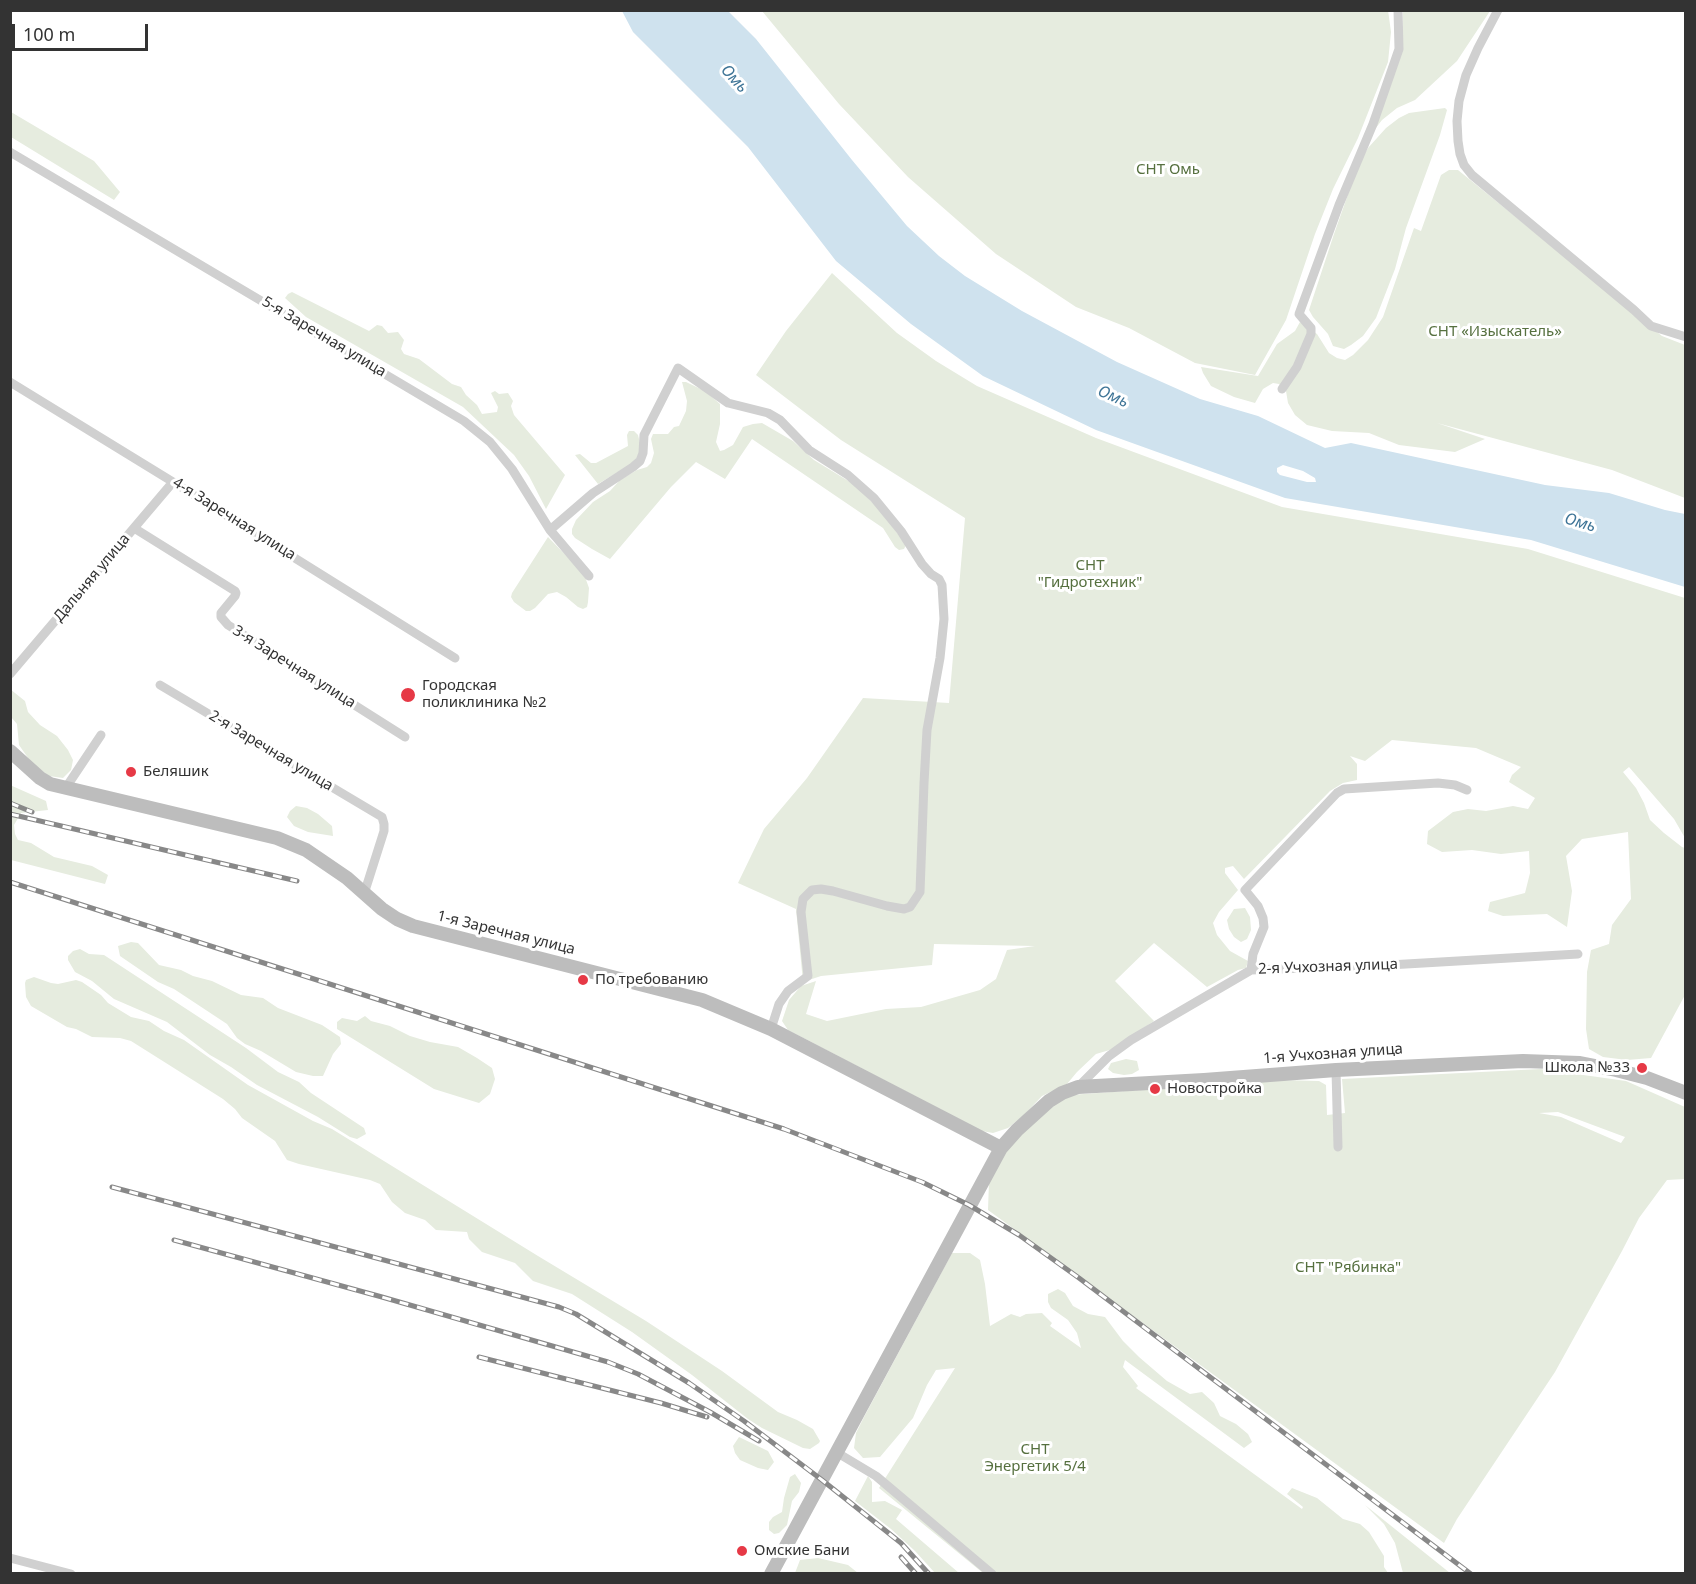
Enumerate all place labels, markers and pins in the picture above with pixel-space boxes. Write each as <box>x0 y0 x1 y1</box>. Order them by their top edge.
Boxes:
place label: Городская поликлиника №2 <box>422 677 547 712</box>
marker: Городская поликлиника №2 <box>399 686 417 704</box>
place label: Беляшик <box>143 763 209 781</box>
marker: Беляшик <box>124 765 138 779</box>
place label: По требованию <box>595 971 708 989</box>
marker: По требованию <box>576 973 590 987</box>
place label: Школа №33 <box>1544 1059 1630 1077</box>
marker: Школа №33 <box>1635 1061 1649 1075</box>
place label: Новостройка <box>1167 1080 1262 1098</box>
marker: Новостройка <box>1148 1082 1162 1096</box>
place label: Омские Бани <box>754 1542 850 1560</box>
marker: Омские Бани <box>735 1544 749 1558</box>

